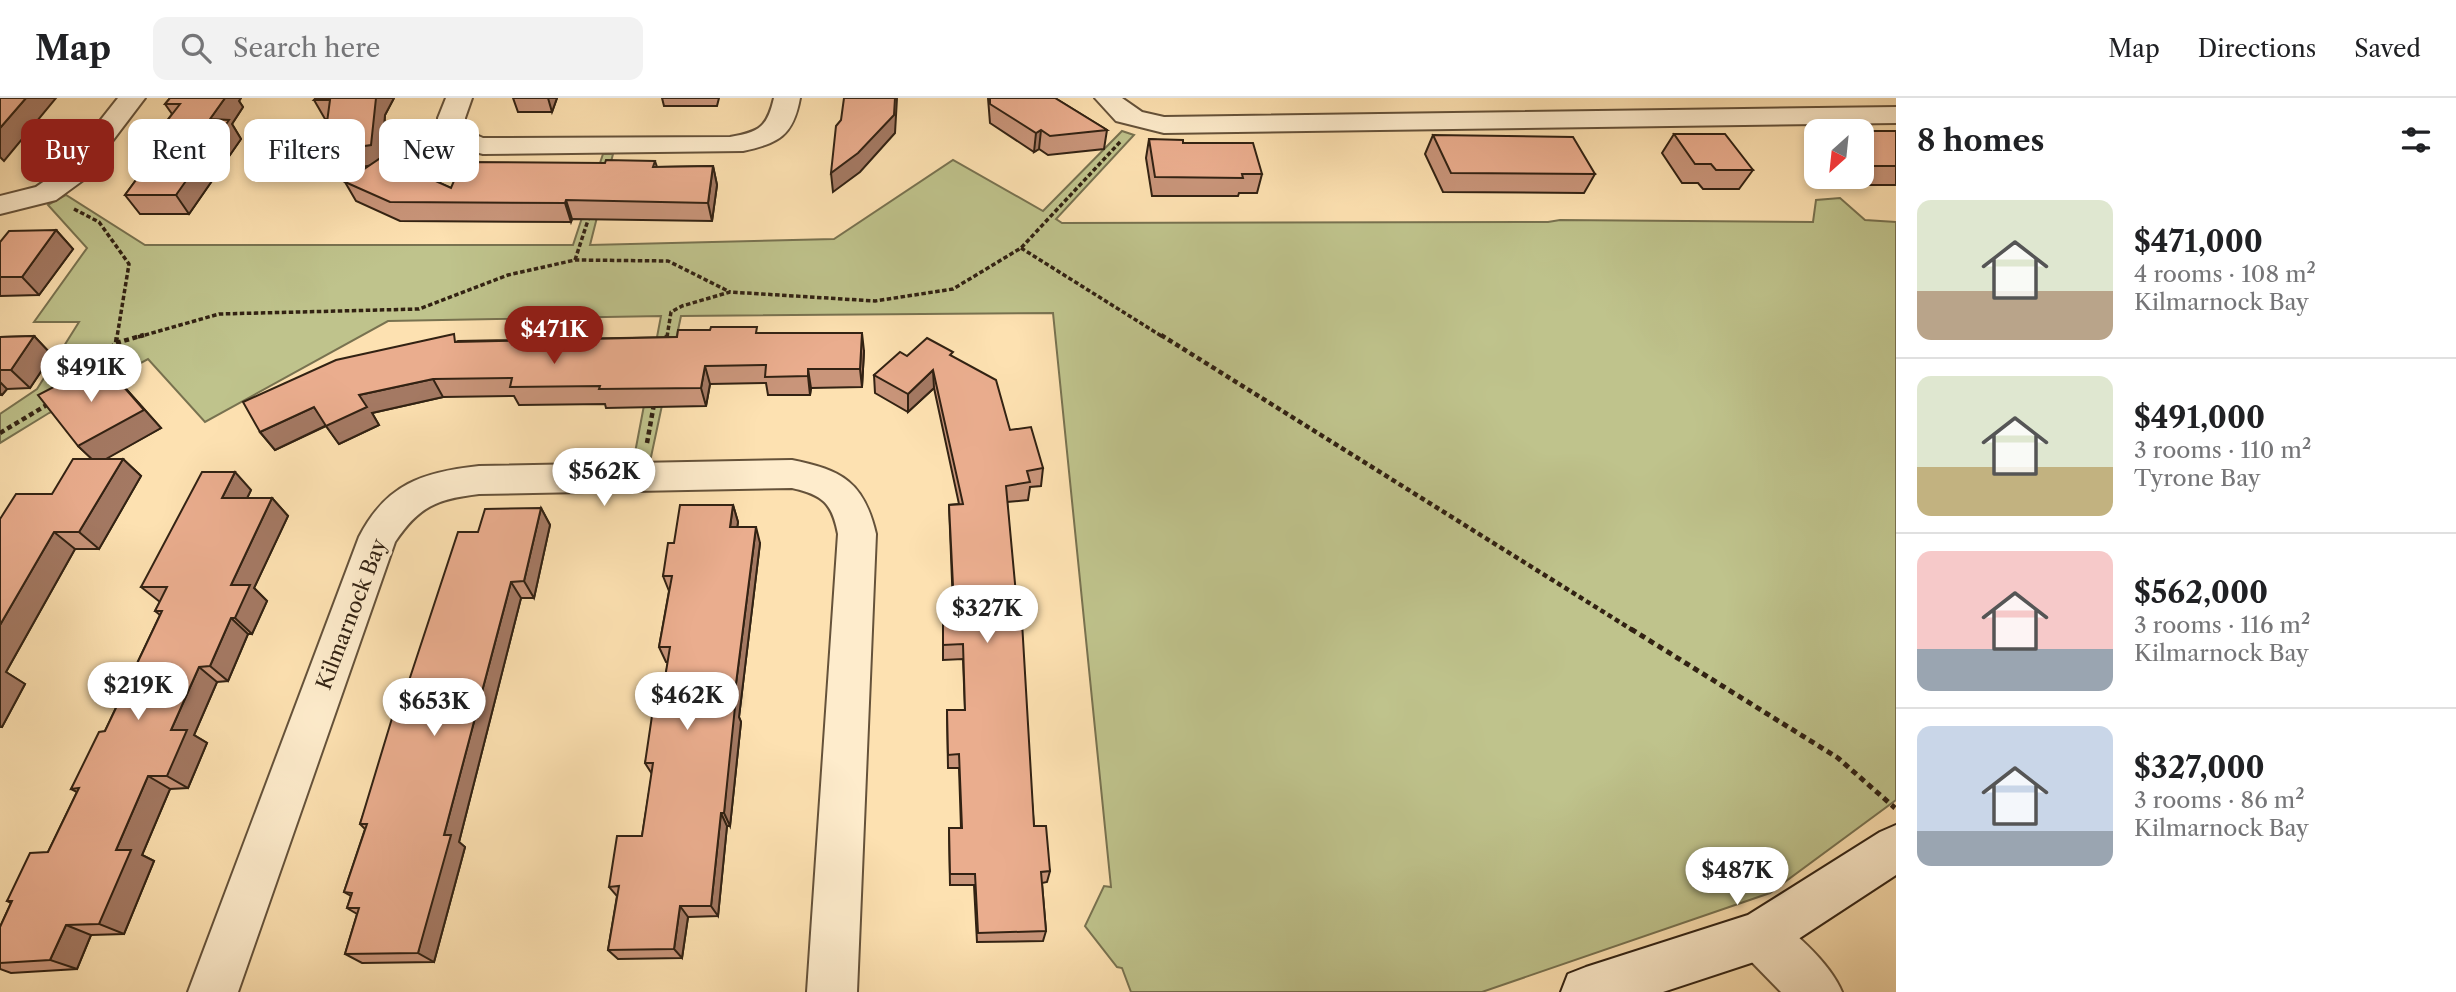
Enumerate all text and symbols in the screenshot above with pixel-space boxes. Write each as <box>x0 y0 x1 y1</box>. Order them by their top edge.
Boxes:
search box <box>153 17 643 80</box>
text: Map <box>35 28 111 69</box>
icon: search <box>177 29 215 67</box>
text: Search here <box>233 32 380 64</box>
text: Map <box>2108 34 2160 63</box>
text: Directions <box>2198 34 2316 63</box>
text: Saved <box>2354 34 2421 63</box>
chip: Buy <box>21 119 114 182</box>
chip: Rent <box>128 119 230 182</box>
chip: Filters <box>244 119 365 182</box>
chip: New <box>379 119 479 182</box>
north arrow <box>1804 119 1874 189</box>
map controls <box>1804 119 1874 189</box>
icon: filters <box>2397 121 2435 159</box>
text: 8 homes <box>1917 122 2044 159</box>
text: $471,000 <box>2134 223 2263 260</box>
icon: home <box>1973 228 2057 312</box>
text: 4 rooms · 108 m² <box>2134 260 2316 288</box>
text: Kilmarnock Bay <box>2134 288 2309 316</box>
pin: $471K <box>505 306 603 366</box>
text: $471K <box>520 315 588 343</box>
pin: $491K <box>42 344 140 404</box>
text: $491K <box>57 353 125 381</box>
text: $491,000 <box>2134 399 2265 436</box>
icon: home <box>1973 404 2057 488</box>
text: 3 rooms · 110 m² <box>2134 436 2311 464</box>
pin: $562K <box>555 448 653 508</box>
text: $562K <box>568 457 640 485</box>
text: Tyrone Bay <box>2134 464 2261 492</box>
street label: Kilmarnock Bay <box>311 535 391 693</box>
text: $562,000 <box>2134 574 2268 611</box>
icon: home <box>1973 579 2057 663</box>
pin: $327K <box>938 586 1036 645</box>
text: $327K <box>952 594 1022 622</box>
text: 3 rooms · 116 m² <box>2134 611 2310 639</box>
text: Kilmarnock Bay <box>2134 639 2309 667</box>
pin: $219K <box>89 662 187 722</box>
text: $219K <box>104 671 172 699</box>
pin: $462K <box>638 672 736 732</box>
pin: $653K <box>385 678 483 738</box>
text: $462K <box>651 681 723 709</box>
text: $653K <box>399 687 469 715</box>
text: $327,000 <box>2134 749 2265 786</box>
icon: home <box>1973 754 2057 838</box>
text: 3 rooms · 86 m² <box>2134 786 2305 814</box>
text: Kilmarnock Bay <box>2134 814 2309 842</box>
pin: $487K <box>1688 848 1786 907</box>
text: $487K <box>1701 856 1773 884</box>

